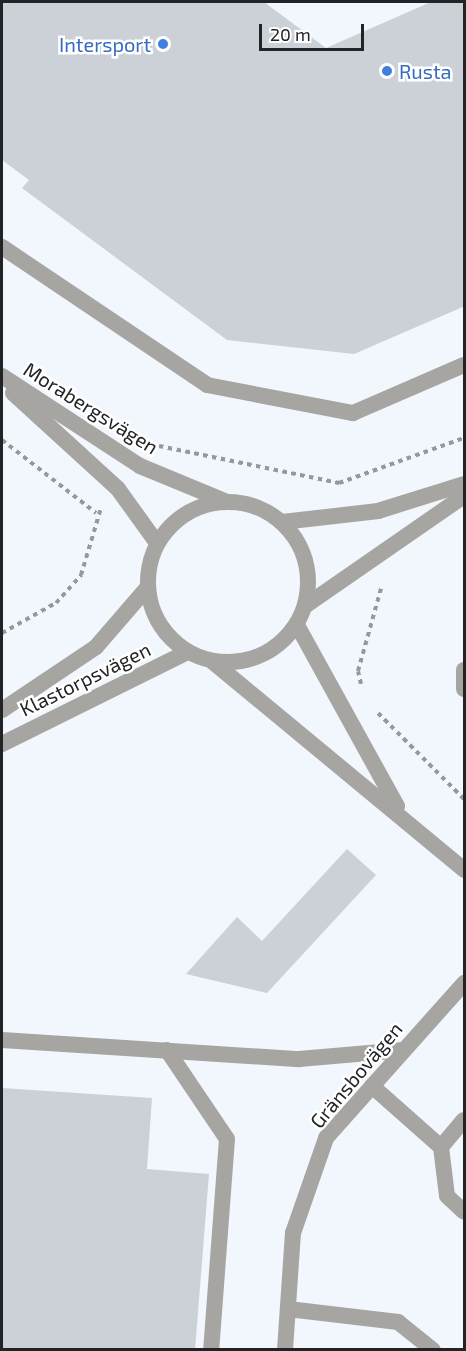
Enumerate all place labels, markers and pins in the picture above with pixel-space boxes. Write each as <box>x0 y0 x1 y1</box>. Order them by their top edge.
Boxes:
place label: Intersport <box>59 32 151 56</box>
marker: Intersport <box>156 37 170 51</box>
place label: Rusta <box>399 59 452 83</box>
marker: Rusta <box>380 64 394 78</box>

